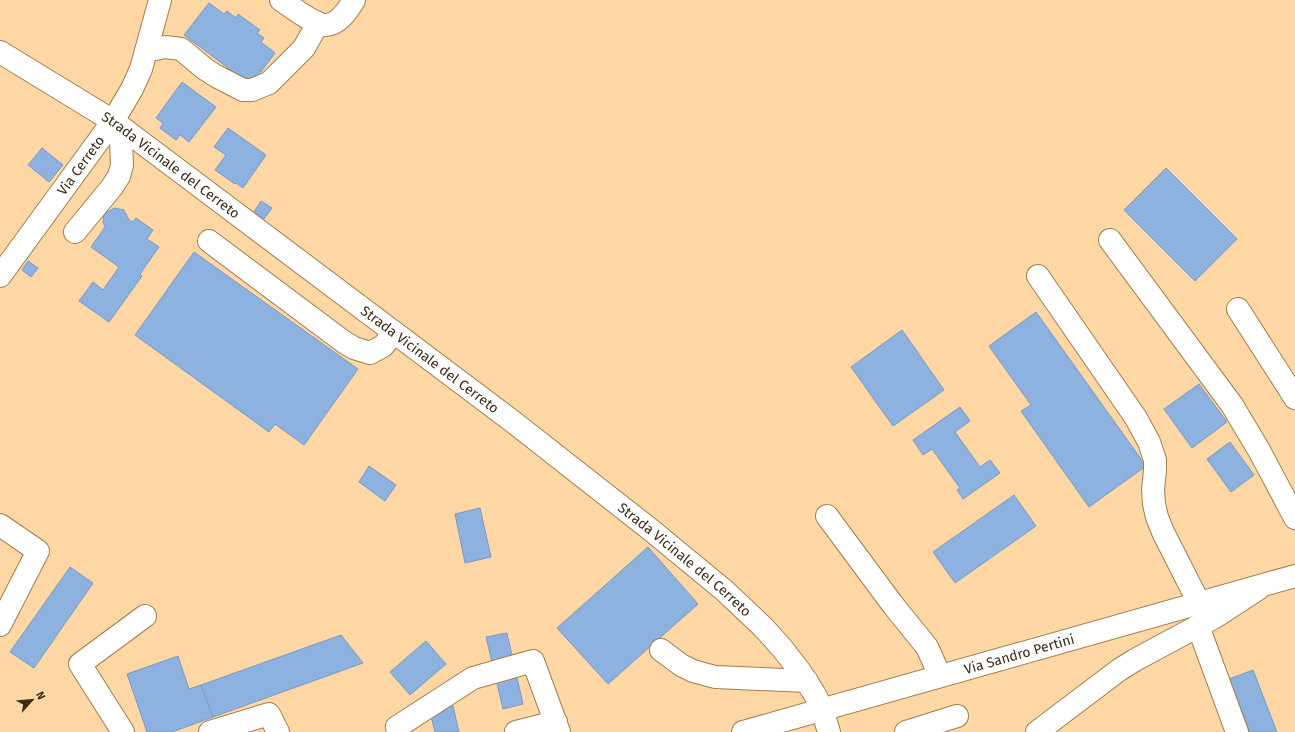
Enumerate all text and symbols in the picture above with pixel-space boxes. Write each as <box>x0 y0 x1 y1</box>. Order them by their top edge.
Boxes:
street label: Strada Vicinale del Cerreto <box>98 108 243 222</box>
street label: Via Cerreto <box>54 133 108 199</box>
street label: Strada Vicinale del Cerreto <box>357 302 502 417</box>
street label: Strada Vicinale del Cerreto <box>614 499 755 620</box>
street label: Via Sandro Pertini <box>962 631 1076 678</box>
north arrow <box>12 680 52 720</box>
text: N <box>33 689 48 702</box>

